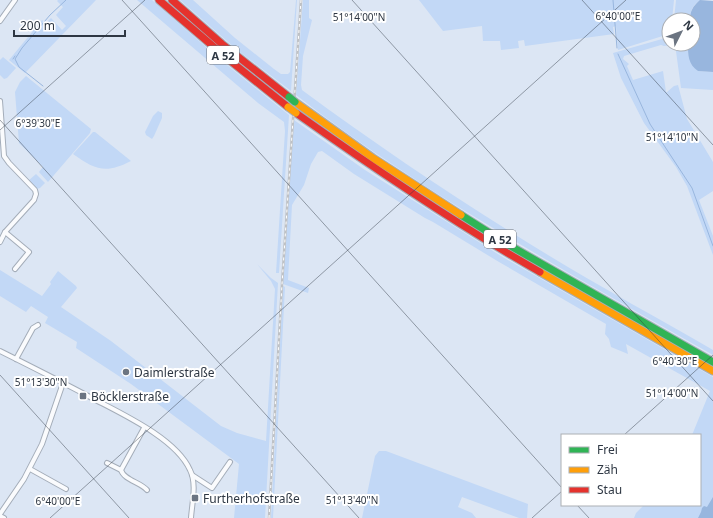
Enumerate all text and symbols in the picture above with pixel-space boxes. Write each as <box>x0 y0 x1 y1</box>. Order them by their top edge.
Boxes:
text: 6°40'00"E <box>596 9 640 23</box>
text: 51°14'00"N <box>333 10 385 24</box>
scale bar <box>14 12 125 38</box>
north arrow <box>661 12 701 52</box>
text: 200 m <box>20 17 55 34</box>
text: N <box>680 17 697 33</box>
road number: A 52 <box>207 46 239 64</box>
text: 6°39'30"E <box>16 116 60 130</box>
text: 51°14'10"N <box>646 130 698 144</box>
road number: A 52 <box>484 230 516 248</box>
text: 6°40'30"E <box>653 354 697 368</box>
place label: Daimlerstraße <box>134 364 215 381</box>
marker: Daimlerstraße <box>121 367 131 377</box>
text: 51°13'30"N <box>15 375 67 389</box>
text: 51°14'00"N <box>646 386 698 400</box>
place label: Böcklerstraße <box>91 388 169 405</box>
marker: Böcklerstraße <box>78 391 88 401</box>
legend <box>561 434 701 506</box>
text: Frei <box>597 441 618 458</box>
text: Zäh <box>597 461 618 478</box>
text: Stau <box>597 481 622 498</box>
place label: Furtherhofstraße <box>203 490 300 507</box>
marker: Furtherhofstraße <box>190 493 200 503</box>
text: 51°13'40"N <box>326 493 378 507</box>
text: 6°40'00"E <box>36 494 80 508</box>

